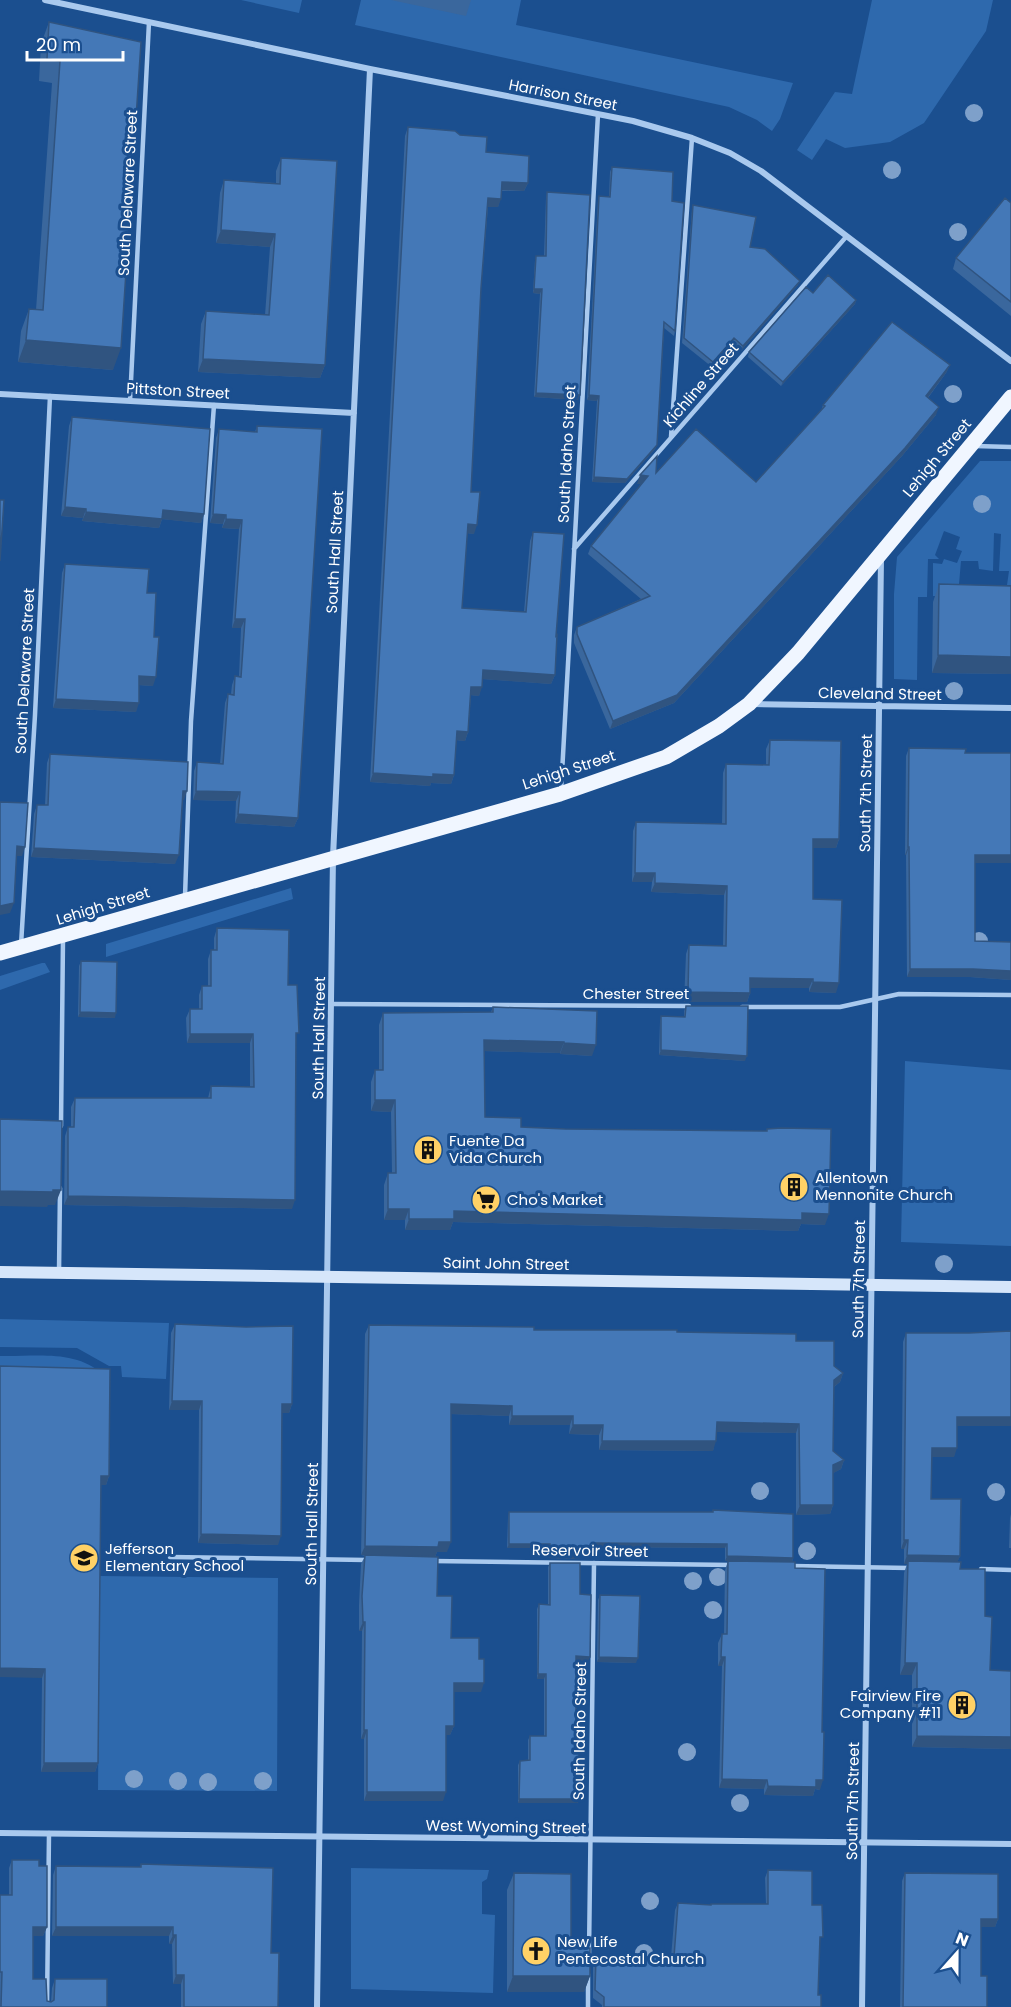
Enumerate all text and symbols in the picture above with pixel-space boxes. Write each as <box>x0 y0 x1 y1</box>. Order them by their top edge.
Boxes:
scale bar <box>27 24 123 62</box>
text: 20 m <box>36 32 81 57</box>
street label: Harrison Street <box>507 74 619 115</box>
street label: South Delaware Street <box>113 109 142 276</box>
street label: Kichline Street <box>658 338 743 431</box>
street label: Pittston Street <box>126 377 230 404</box>
street label: South Idaho Street <box>552 384 581 524</box>
street label: Lehigh Street <box>897 414 976 501</box>
street label: South Hall Street <box>321 490 348 614</box>
street label: South Delaware Street <box>10 587 39 754</box>
street label: Cleveland Street <box>818 682 942 705</box>
street label: South 7th Street <box>854 734 877 852</box>
street label: Lehigh Street <box>520 745 618 794</box>
street label: Lehigh Street <box>54 881 152 930</box>
street label: South Hall Street <box>307 976 330 1100</box>
street label: Chester Street <box>583 983 689 1004</box>
place label: Fuente Da Vida Church <box>449 1130 542 1168</box>
building icon: Fuente Da Vida Church <box>412 1134 444 1166</box>
place label: Allentown Mennonite Church <box>815 1167 953 1205</box>
building icon: Allentown Mennonite Church <box>778 1171 810 1203</box>
supermarket icon: Cho's Market <box>470 1184 502 1216</box>
place label: Cho's Market <box>507 1189 603 1210</box>
street label: South 7th Street <box>847 1220 870 1338</box>
street label: Saint John Street <box>443 1252 569 1275</box>
street label: South Hall Street <box>300 1462 323 1586</box>
place label: Jefferson Elementary School <box>105 1538 244 1576</box>
street label: Reservoir Street <box>532 1539 648 1562</box>
school or university icon: Jefferson Elementary School <box>68 1542 100 1574</box>
street label: South Idaho Street <box>568 1662 591 1800</box>
place label: Fairview Fire Company #11 <box>840 1685 941 1723</box>
building icon: Fairview Fire Company #11 <box>946 1689 978 1721</box>
street label: South 7th Street <box>841 1742 864 1860</box>
street label: West Wyoming Street <box>425 1815 587 1838</box>
north arrow <box>927 1923 987 1983</box>
text: N <box>952 1927 972 1952</box>
place label: New Life Pentecostal Church <box>557 1931 704 1969</box>
church icon: New Life Pentecostal Church <box>520 1935 552 1967</box>

